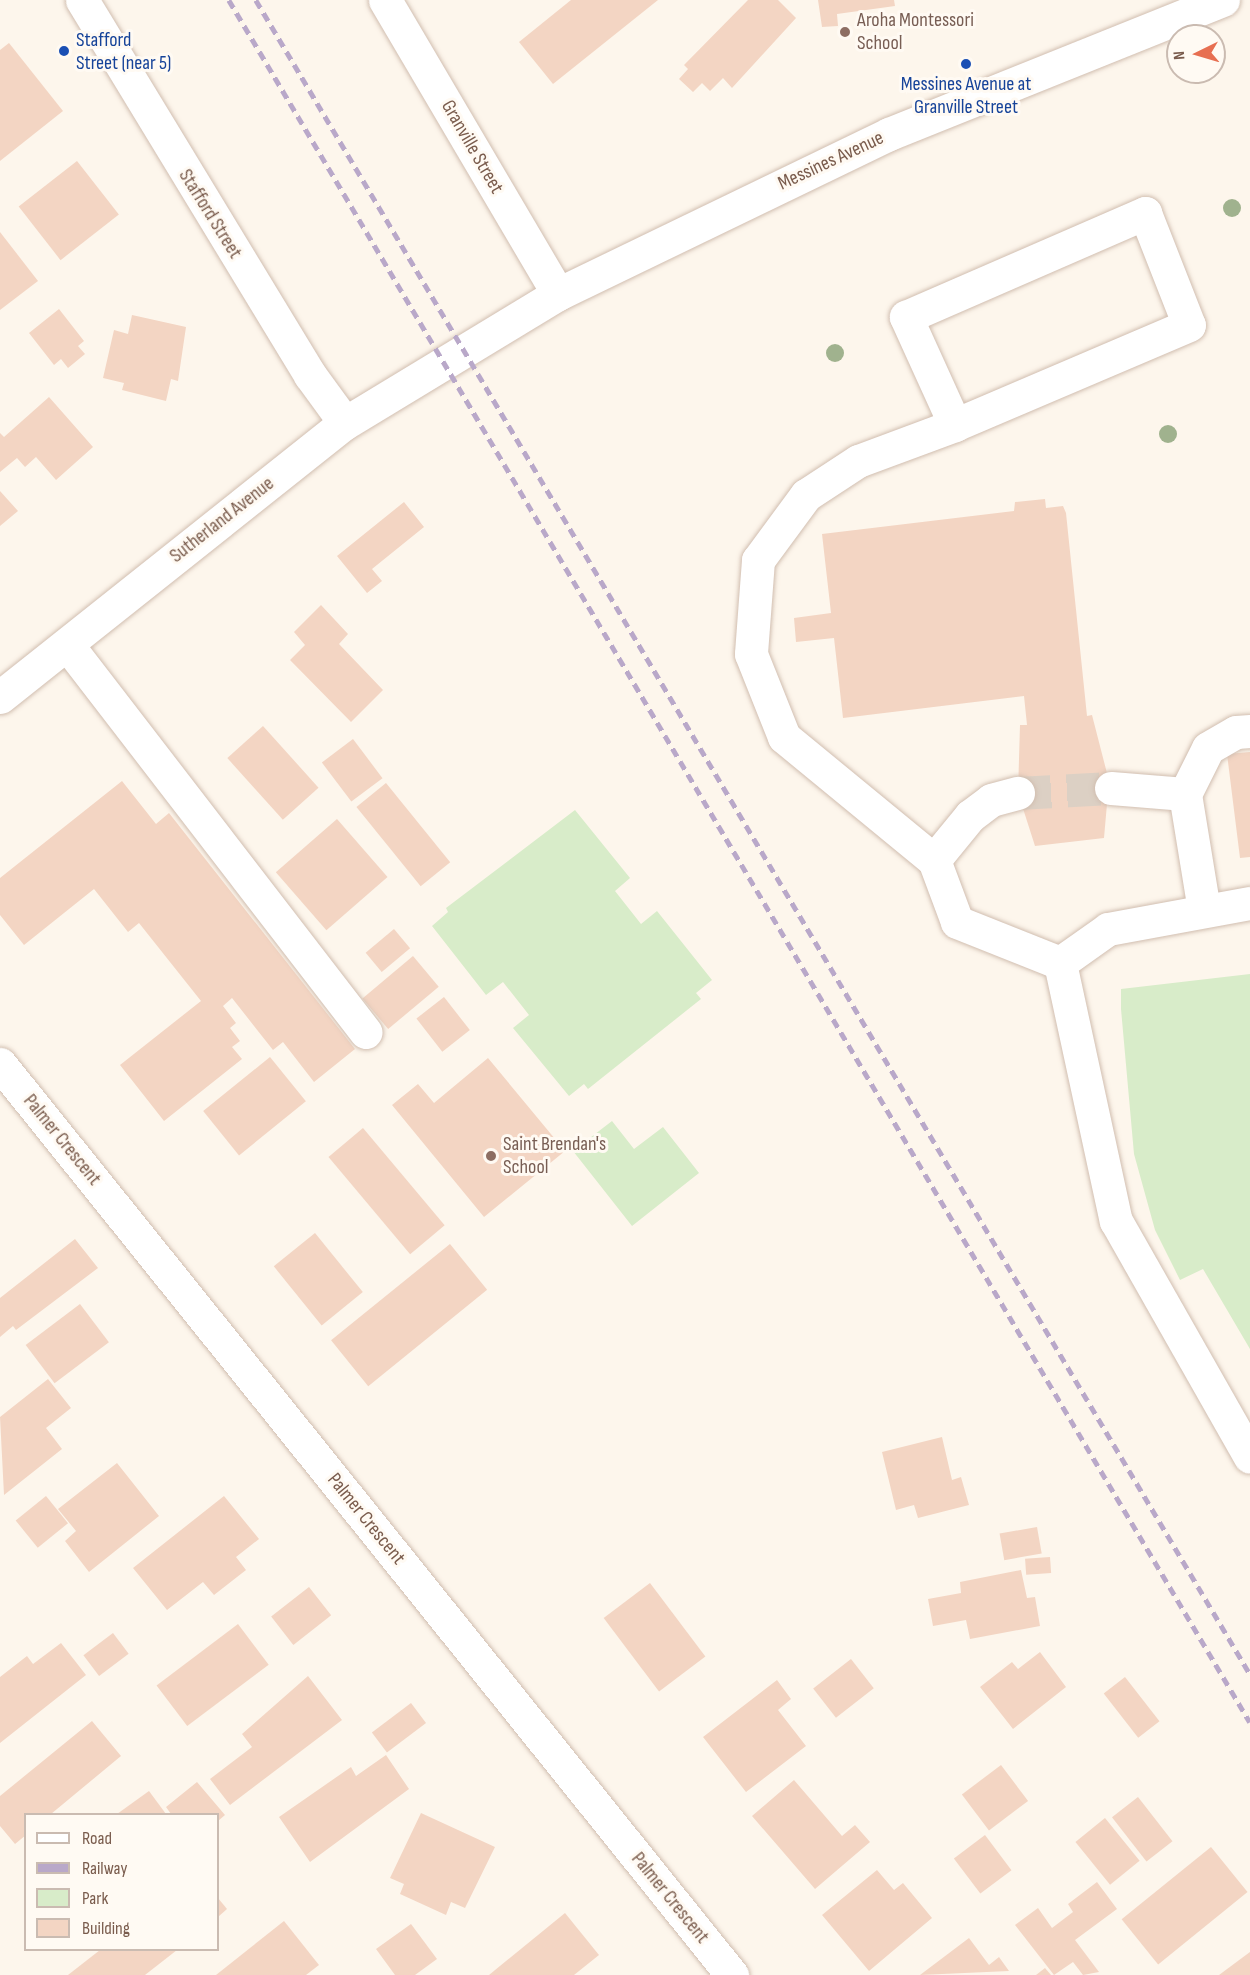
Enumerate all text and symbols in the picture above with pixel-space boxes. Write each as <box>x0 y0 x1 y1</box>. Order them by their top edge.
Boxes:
place label: Aroha Montessori School <box>857 8 974 55</box>
north arrow <box>1166 24 1226 84</box>
marker: Aroha Montessori School <box>838 25 852 39</box>
place label: Stafford Street (near 5) <box>76 28 171 75</box>
marker: Stafford Street (near 5) <box>57 44 71 58</box>
text: N <box>1170 50 1189 61</box>
marker: Messines Avenue at Granville Street <box>959 57 973 71</box>
place label: Messines Avenue at Granville Street <box>901 73 1031 120</box>
street label: Granville Street <box>436 96 508 198</box>
street label: Messines Avenue <box>774 126 888 196</box>
street label: Stafford Street <box>173 165 247 263</box>
street label: Sutherland Avenue <box>165 472 279 568</box>
street label: Palmer Crescent <box>18 1090 106 1190</box>
place label: Saint Brendan's School <box>503 1132 606 1179</box>
marker: Saint Brendan's School <box>484 1149 498 1163</box>
street label: Palmer Crescent <box>322 1469 410 1569</box>
legend <box>24 1813 219 1951</box>
text: Road <box>82 1828 112 1849</box>
street label: Palmer Crescent <box>626 1848 714 1948</box>
text: Railway <box>82 1858 127 1879</box>
text: Park <box>82 1888 108 1909</box>
text: Building <box>82 1918 130 1939</box>

